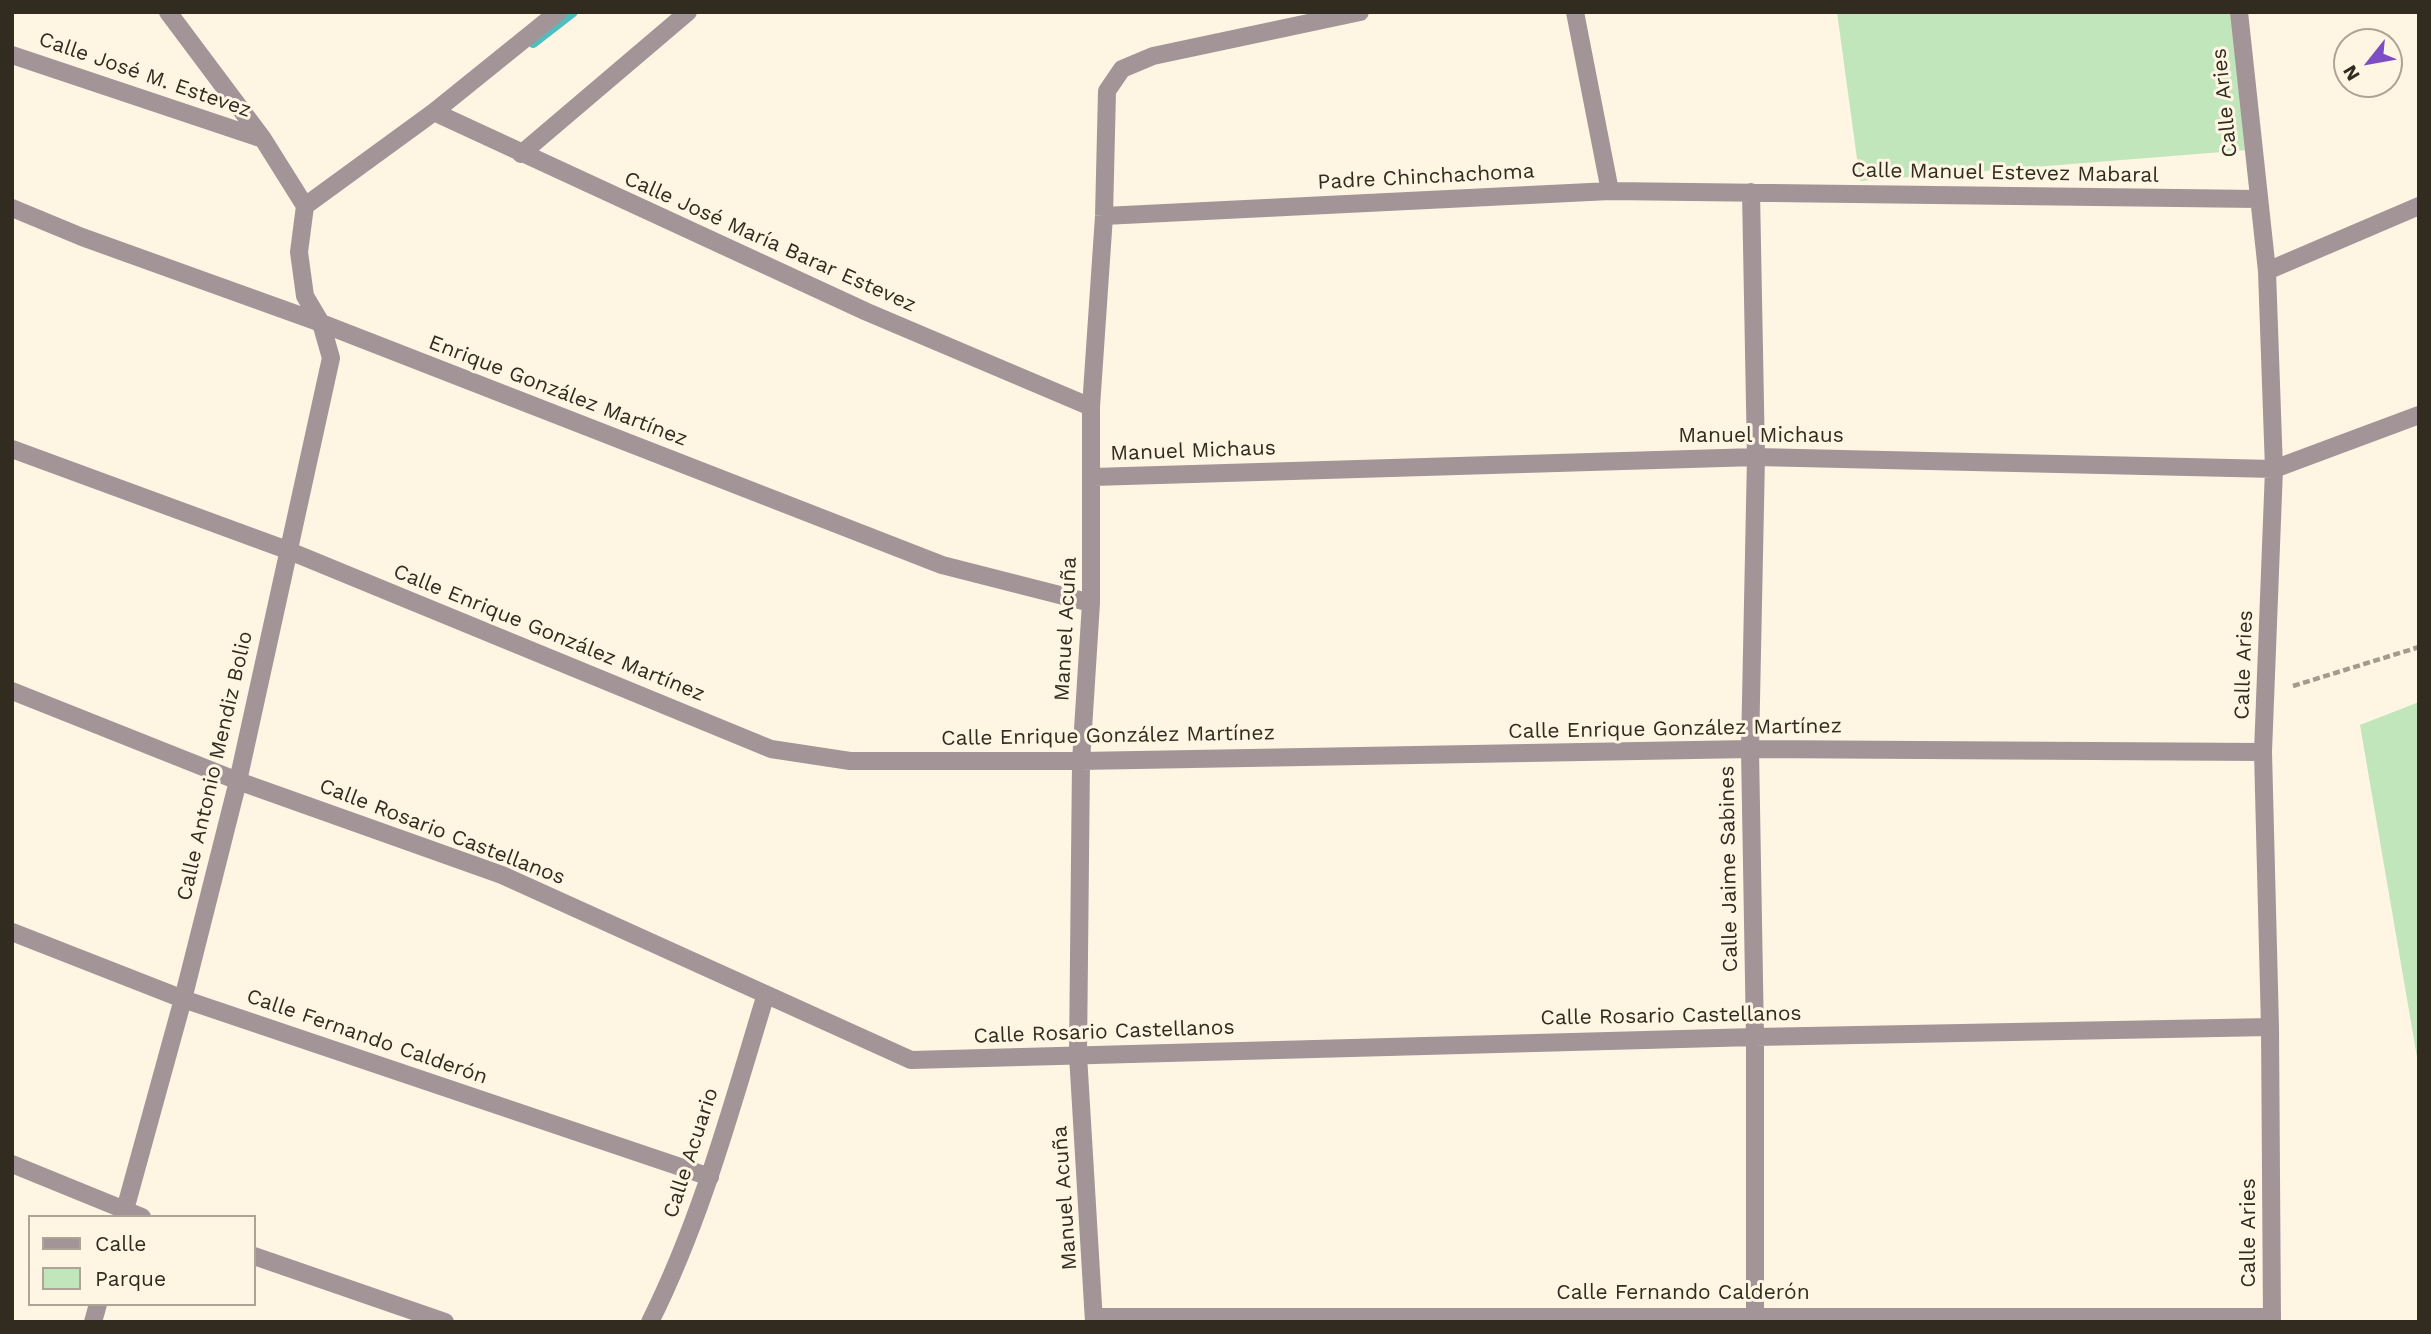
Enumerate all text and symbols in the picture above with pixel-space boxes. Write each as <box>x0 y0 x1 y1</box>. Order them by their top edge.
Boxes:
street label: Calle José M. Estevez <box>35 27 255 123</box>
north arrow <box>2333 28 2403 98</box>
street label: Calle Aries <box>2207 47 2243 159</box>
text: N <box>2338 61 2365 85</box>
street label: Calle Manuel Estevez Mabaral <box>1851 158 2159 188</box>
street label: Padre Chinchachoma <box>1317 159 1535 195</box>
street label: Calle José María Barar Estevez <box>620 166 920 318</box>
street label: Enrique González Martínez <box>425 330 691 452</box>
street label: Manuel Michaus <box>1678 423 1844 449</box>
street label: Manuel Michaus <box>1110 436 1276 466</box>
street label: Manuel Acuña <box>1050 556 1082 702</box>
street label: Calle Enrique González Martínez <box>390 559 708 707</box>
street label: Calle Aries <box>2229 610 2259 720</box>
street label: Calle Antonio Mendiz Bolio <box>172 629 258 903</box>
street label: Calle Enrique González Martínez <box>1508 713 1842 745</box>
street label: Calle Enrique González Martínez <box>941 720 1275 752</box>
street label: Calle Jaime Sabines <box>1715 765 1743 973</box>
street label: Calle Rosario Castellanos <box>316 773 568 891</box>
street label: Calle Fernando Calderón <box>243 984 491 1090</box>
street label: Calle Rosario Castellanos <box>1540 1001 1802 1031</box>
street label: Calle Rosario Castellanos <box>973 1015 1235 1049</box>
street label: Calle Acuario <box>658 1085 724 1221</box>
street label: Manuel Acuña <box>1047 1125 1083 1271</box>
street label: Calle Aries <box>2236 1178 2262 1288</box>
legend <box>28 1215 256 1306</box>
text: Calle <box>95 1231 146 1256</box>
text: Parque <box>95 1266 166 1291</box>
street label: Calle Fernando Calderón <box>1556 1280 1810 1306</box>

